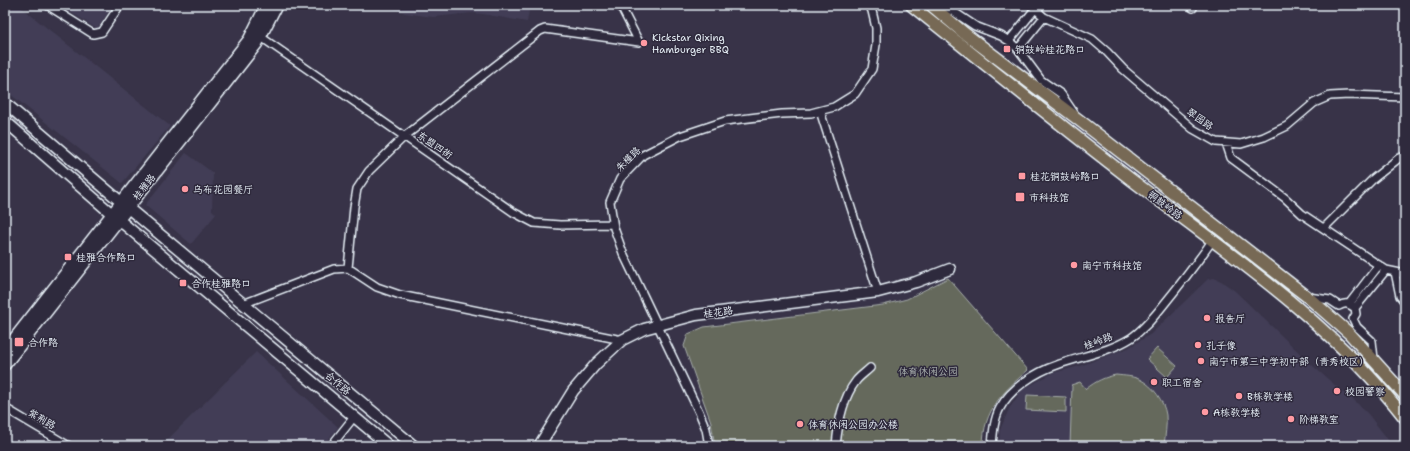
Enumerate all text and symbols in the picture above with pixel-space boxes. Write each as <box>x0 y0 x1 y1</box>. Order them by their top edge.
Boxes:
place label: Kickstar Qixing Hamburger BBQ <box>652 31 729 56</box>
marker: Kickstar Qixing Hamburger BBQ <box>639 38 649 48</box>
place label: 铜鼓岭桂花路口 <box>1015 43 1085 56</box>
marker: 铜鼓岭桂花路口 <box>1002 44 1012 54</box>
street label: 翠园路 <box>1184 105 1216 133</box>
street label: 东盟四街 <box>415 128 455 162</box>
street label: 朱槿路 <box>613 144 643 174</box>
place label: 桂花铜鼓岭路口 <box>1030 170 1100 183</box>
street label: 桂雅路 <box>130 171 158 203</box>
marker: 桂花铜鼓岭路口 <box>1017 171 1027 181</box>
place label: 乌布花园餐厅 <box>193 183 253 196</box>
marker: 乌布花园餐厅 <box>180 184 190 194</box>
street label: 铜鼓岭路 <box>1145 188 1185 222</box>
marker: 市科技馆 <box>1014 191 1026 203</box>
place label: 市科技馆 <box>1029 191 1069 204</box>
place label: 桂雅合作路口 <box>76 251 136 264</box>
marker: 桂雅合作路口 <box>63 252 73 262</box>
place label: 南宁市科技馆 <box>1082 259 1142 272</box>
marker: 南宁市科技馆 <box>1069 260 1079 270</box>
place label: 合作桂雅路口 <box>191 277 251 290</box>
marker: 合作桂雅路口 <box>178 278 188 288</box>
street label: 桂花路 <box>702 303 734 321</box>
place label: 报告厅 <box>1215 312 1245 325</box>
marker: 报告厅 <box>1202 313 1212 323</box>
street label: 桂岭路 <box>1082 330 1114 352</box>
marker: 合作路 <box>13 336 25 348</box>
place label: 合作路 <box>28 336 58 349</box>
place label: 孔子像 <box>1206 339 1236 352</box>
marker: 孔子像 <box>1193 340 1203 350</box>
place label: 南宁市第三中学初中部（青秀校区） <box>1209 355 1369 368</box>
marker: 南宁市第三中学初中部（青秀校区） <box>1196 356 1206 366</box>
park label: 体育休闲公园 <box>898 365 958 378</box>
street label: 合作路 <box>322 368 354 398</box>
place label: 职工宿舍 <box>1162 376 1202 389</box>
marker: 职工宿舍 <box>1149 377 1159 387</box>
place label: 校园警察 <box>1345 385 1385 398</box>
marker: 校园警察 <box>1332 386 1342 396</box>
place label: B栋教学楼 <box>1247 390 1293 403</box>
marker: B栋教学楼 <box>1234 391 1244 401</box>
street label: 紫荆路 <box>26 406 58 432</box>
place label: A栋教学楼 <box>1213 406 1260 419</box>
marker: A栋教学楼 <box>1200 407 1210 417</box>
place label: 阶梯教室 <box>1299 413 1339 426</box>
marker: 阶梯教室 <box>1286 414 1296 424</box>
place label: 体育休闲公园办公楼 <box>808 418 898 431</box>
marker: 体育休闲公园办公楼 <box>795 419 805 429</box>

